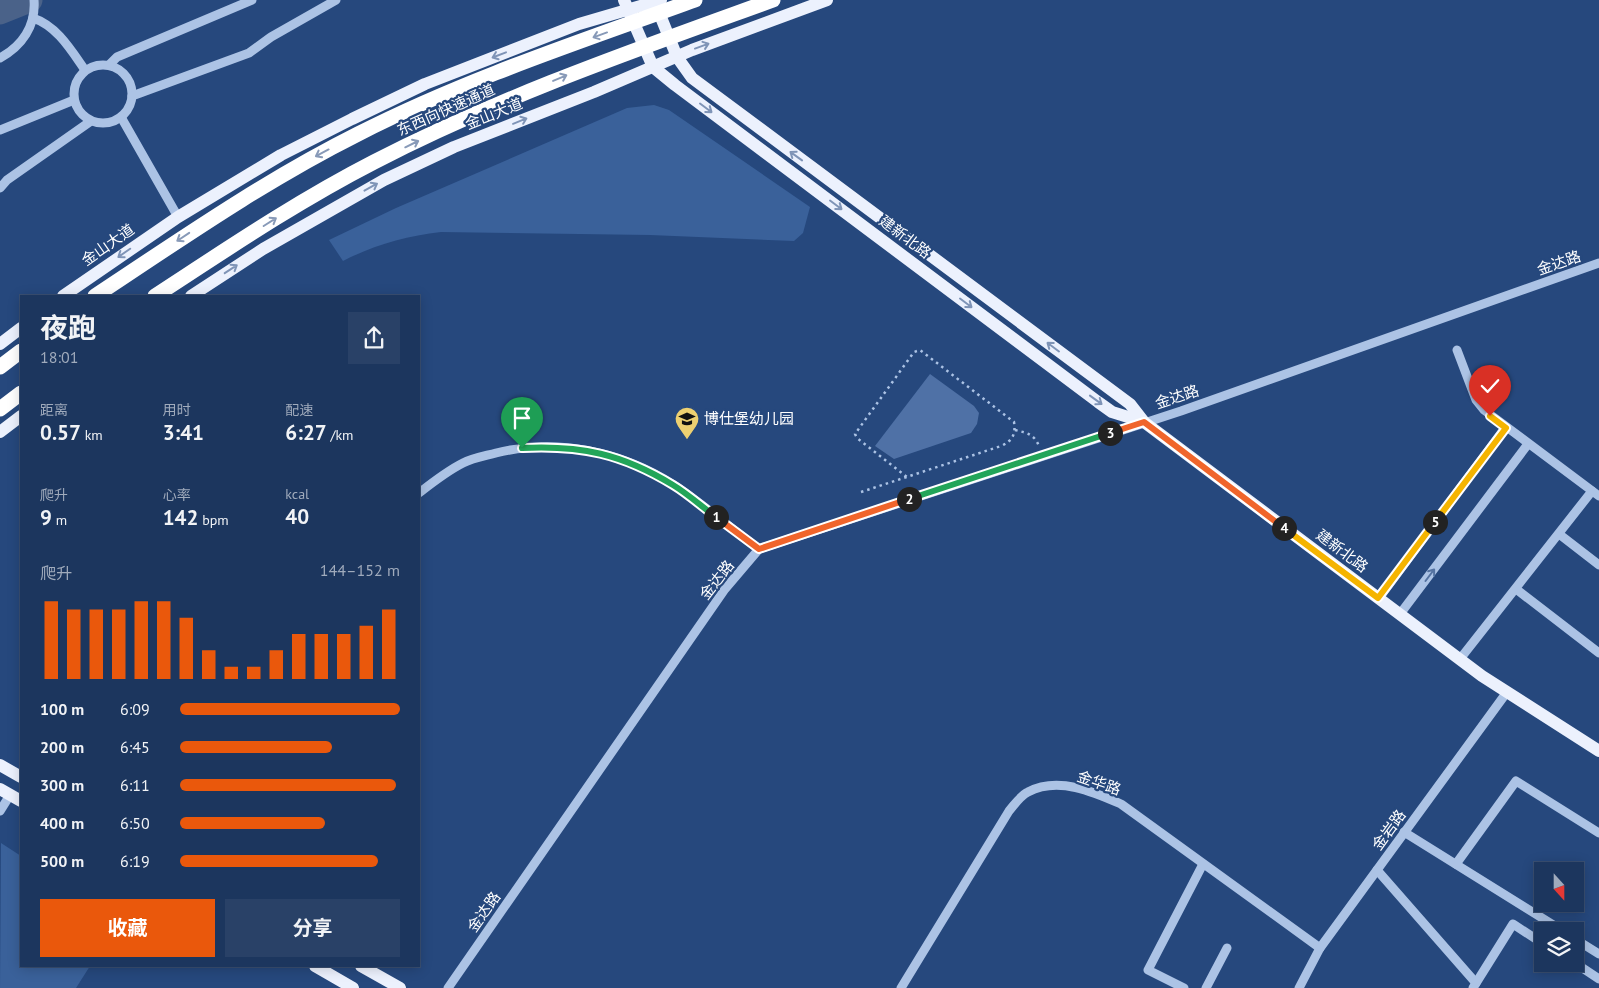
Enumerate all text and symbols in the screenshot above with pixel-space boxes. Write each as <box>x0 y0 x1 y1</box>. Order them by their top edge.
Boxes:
one-way arrow <box>593 31 608 40</box>
one-way arrow <box>694 41 710 50</box>
one-way arrow <box>492 51 507 60</box>
one-way arrow <box>552 73 567 83</box>
street label: 东西向快速通道 <box>394 80 498 140</box>
street label: 金山大道 <box>462 93 525 134</box>
one-way arrow <box>699 103 713 113</box>
one-way arrow <box>512 116 527 126</box>
one-way arrow <box>404 139 419 148</box>
one-way arrow <box>315 148 330 158</box>
one-way arrow <box>789 151 803 161</box>
one-way arrow <box>363 182 378 191</box>
one-way arrow <box>829 200 842 211</box>
street label: 建新北路 <box>876 211 935 262</box>
one-way arrow <box>262 217 276 227</box>
street label: 金山大道 <box>78 220 138 270</box>
one-way arrow <box>177 233 191 243</box>
street label: 金达路 <box>1534 246 1583 279</box>
one-way arrow <box>118 248 132 258</box>
one-way arrow <box>224 264 238 274</box>
one-way arrow <box>959 298 973 308</box>
text: 夜跑 <box>40 309 96 346</box>
button: share <box>348 312 400 364</box>
one-way arrow <box>1047 341 1060 352</box>
text: 18:01 <box>40 347 78 367</box>
pin <box>1469 365 1511 416</box>
icon: check <box>1476 372 1504 400</box>
street label: 金达路 <box>1153 381 1201 413</box>
one-way arrow <box>1089 395 1103 405</box>
pin <box>501 397 543 448</box>
text: 距离 <box>40 401 68 419</box>
text: 用时 <box>163 401 191 419</box>
text: 配速 <box>285 401 313 419</box>
icon: arrive <box>508 404 536 432</box>
school or university icon: 博仕堡幼儿园 <box>674 406 700 440</box>
place label: 博仕堡幼儿园 <box>704 409 794 428</box>
text: 0.57 <box>40 419 81 446</box>
text: 3:41 <box>163 419 204 446</box>
text: 6:27 <box>285 419 327 446</box>
pin: 3 <box>1098 420 1122 446</box>
text: 3 <box>1107 424 1114 442</box>
text: km <box>81 426 103 444</box>
text: /km <box>327 426 353 444</box>
text: kcal <box>285 485 309 503</box>
text: 爬升 <box>40 486 68 504</box>
text: 心率 <box>163 486 191 504</box>
pin: 2 <box>896 486 922 512</box>
text: 2 <box>906 490 913 508</box>
text: 40 <box>285 503 309 530</box>
text: 9 <box>40 504 52 531</box>
text: 142 <box>163 504 198 531</box>
pin: 1 <box>704 504 728 530</box>
text: 1 <box>713 508 720 526</box>
pin: 5 <box>1422 510 1448 534</box>
text: m <box>52 511 67 529</box>
text: bpm <box>198 511 229 529</box>
text: 5 <box>1432 513 1439 531</box>
pin: 4 <box>1272 516 1296 540</box>
text: 4 <box>1281 519 1288 537</box>
street label: 建新北路 <box>1313 525 1372 576</box>
street label: 金达路 <box>695 556 738 603</box>
text: 144–152 m <box>320 560 400 580</box>
text: 爬升 <box>40 563 72 583</box>
one-way arrow <box>1424 569 1435 582</box>
text: 100 m <box>40 699 84 719</box>
text: 6:09 <box>120 699 150 719</box>
text: 200 m <box>40 737 84 757</box>
text: 6:45 <box>120 737 150 757</box>
street label: 金华路 <box>1075 766 1124 799</box>
text: 300 m <box>40 775 84 795</box>
text: 6:11 <box>120 775 150 795</box>
street label: 金岩路 <box>1368 806 1410 853</box>
text: 400 m <box>40 813 84 833</box>
text: 6:50 <box>120 813 150 833</box>
text: 500 m <box>40 851 84 871</box>
text: 6:19 <box>120 851 150 871</box>
north arrow <box>1534 862 1584 912</box>
map controls <box>1534 862 1584 972</box>
street label: 金达路 <box>463 888 504 936</box>
button: 收藏 <box>40 899 215 957</box>
button: 分享 <box>225 899 400 957</box>
button: layers <box>1534 922 1584 972</box>

